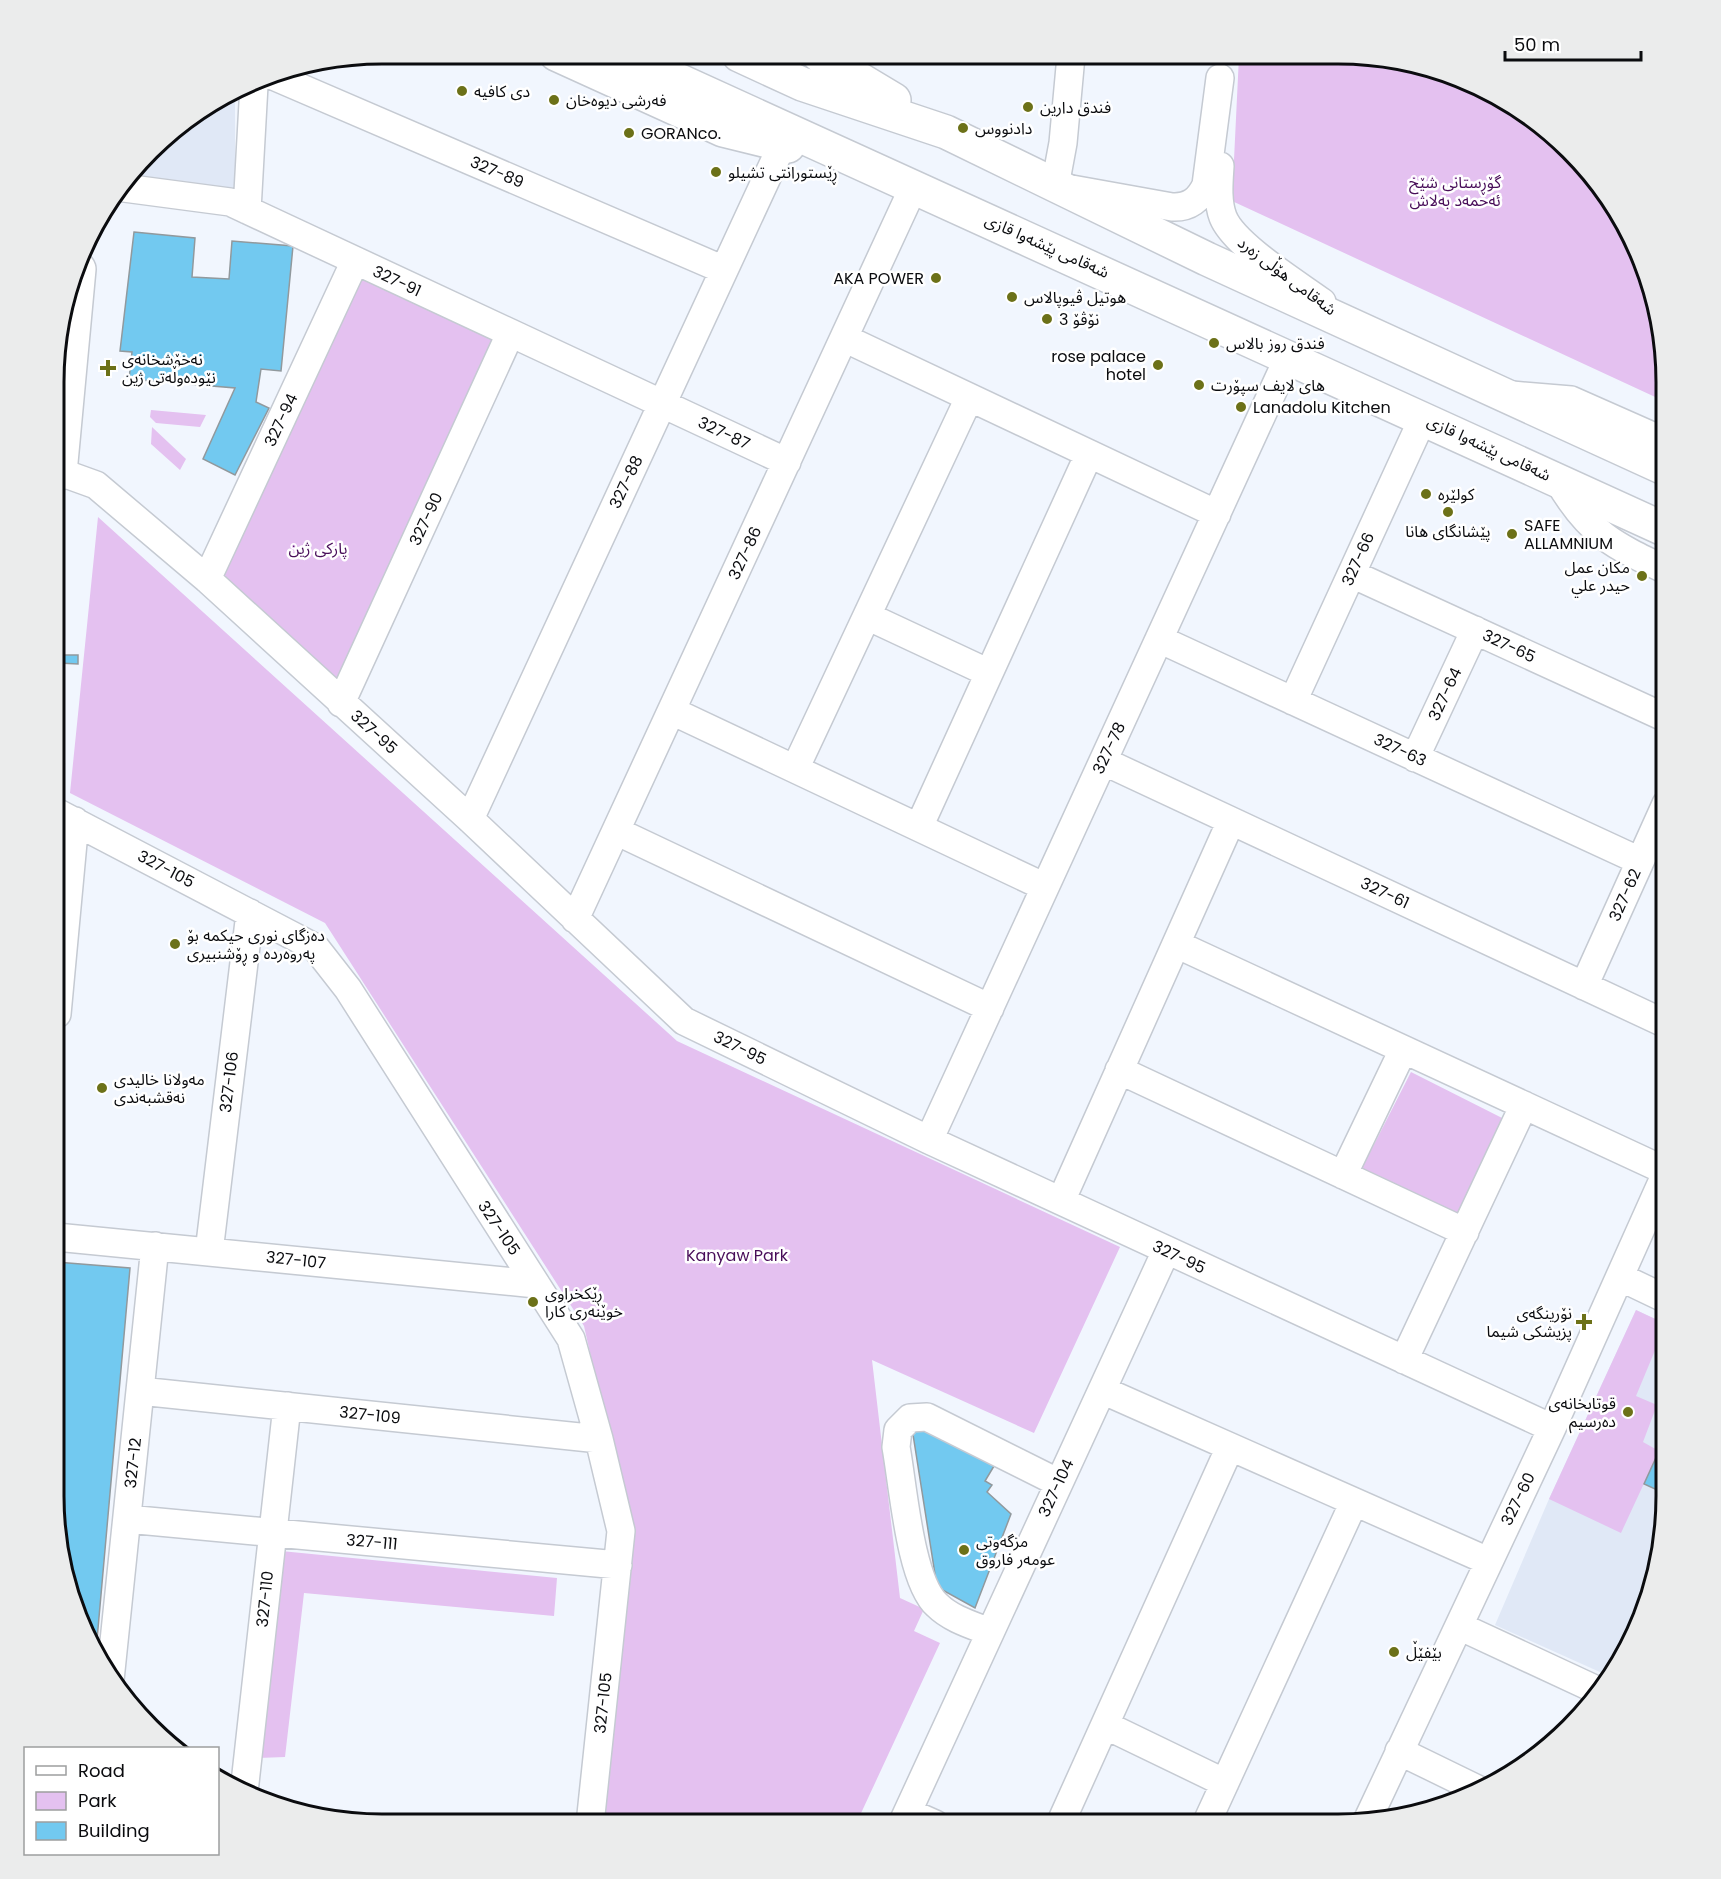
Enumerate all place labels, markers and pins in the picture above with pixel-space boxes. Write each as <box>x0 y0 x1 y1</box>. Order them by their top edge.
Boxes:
place label: دى كافيه <box>474 80 530 103</box>
marker: دى كافيه <box>455 84 469 98</box>
place label: فەرشی دیوەخان <box>566 89 666 112</box>
marker: فەرشی دیوەخان <box>547 93 561 107</box>
place label: فندق دارين <box>1040 96 1111 119</box>
marker: فندق دارين <box>1021 100 1035 114</box>
place label: دادنووس <box>975 117 1032 140</box>
marker: دادنووس <box>956 121 970 135</box>
place label: GORANco. <box>641 122 721 145</box>
marker: GORANco. <box>622 126 636 140</box>
place label: ڕێستورانتی تشیلو <box>728 161 838 186</box>
marker: ڕێستورانتی تشیلو <box>709 165 723 179</box>
place label: AKA POWER <box>833 267 924 290</box>
marker: AKA POWER <box>929 271 943 285</box>
place label: هوتیل ڤیوپالاس <box>1024 286 1126 309</box>
marker: هوتیل ڤیوپالاس <box>1005 290 1019 304</box>
place label: نۆڤۆ 3 <box>1059 308 1099 331</box>
marker: نۆڤۆ 3 <box>1040 312 1054 326</box>
place label: فندق روز بالاس <box>1226 332 1325 355</box>
marker: فندق روز بالاس <box>1207 336 1221 350</box>
place label: rose palace hotel <box>1051 345 1146 386</box>
place label: نەخۆشخانەی نێودەوڵەتی ژین <box>122 348 216 389</box>
marker: rose palace hotel <box>1151 358 1165 372</box>
marker: نەخۆشخانەی نێودەوڵەتی ژین <box>99 359 117 377</box>
place label: های لایف سپۆرت <box>1211 374 1325 397</box>
marker: های لایف سپۆرت <box>1192 378 1206 392</box>
place label: Lanadolu Kitchen <box>1253 396 1391 419</box>
marker: Lanadolu Kitchen <box>1234 400 1248 414</box>
place label: کولێرە <box>1438 483 1475 506</box>
marker: کولێرە <box>1419 487 1433 501</box>
marker: پێشانگای هانا <box>1441 505 1455 519</box>
place label: SAFE ALLAMNIUM <box>1524 514 1613 555</box>
place label: پێشانگای هانا <box>1405 520 1491 543</box>
marker: SAFE ALLAMNIUM <box>1505 527 1519 541</box>
place label: مكان عمل حيدر علي <box>1565 556 1630 597</box>
marker: مكان عمل حيدر علي <box>1635 569 1649 583</box>
place label: دەزگای نوری حیکمە بۆ پەروەردە و ڕۆشنبیری <box>187 924 325 967</box>
marker: دەزگای نوری حیکمە بۆ پەروەردە و ڕۆشنبیری <box>168 937 182 951</box>
place label: مەولانا خالیدی نەقشبەندی <box>114 1068 205 1109</box>
marker: مەولانا خالیدی نەقشبەندی <box>95 1081 109 1095</box>
place label: ڕێكخراوی خوێنەری كارا <box>545 1282 623 1323</box>
marker: ڕێكخراوی خوێنەری كارا <box>526 1295 540 1309</box>
place label: نۆرینگەی پزیشکی شیما <box>1486 1302 1572 1343</box>
marker: نۆرینگەی پزیشکی شیما <box>1577 1315 1591 1329</box>
place label: قوتابخانەی دەرسیم <box>1548 1392 1616 1434</box>
marker: قوتابخانەی دەرسیم <box>1621 1405 1635 1419</box>
place label: مزگەوتی عومەر فاروق <box>976 1530 1055 1571</box>
marker: مزگەوتی عومەر فاروق <box>957 1543 971 1557</box>
place label: بێفێڵ <box>1406 1640 1442 1664</box>
marker: بێفێڵ <box>1387 1645 1401 1659</box>

